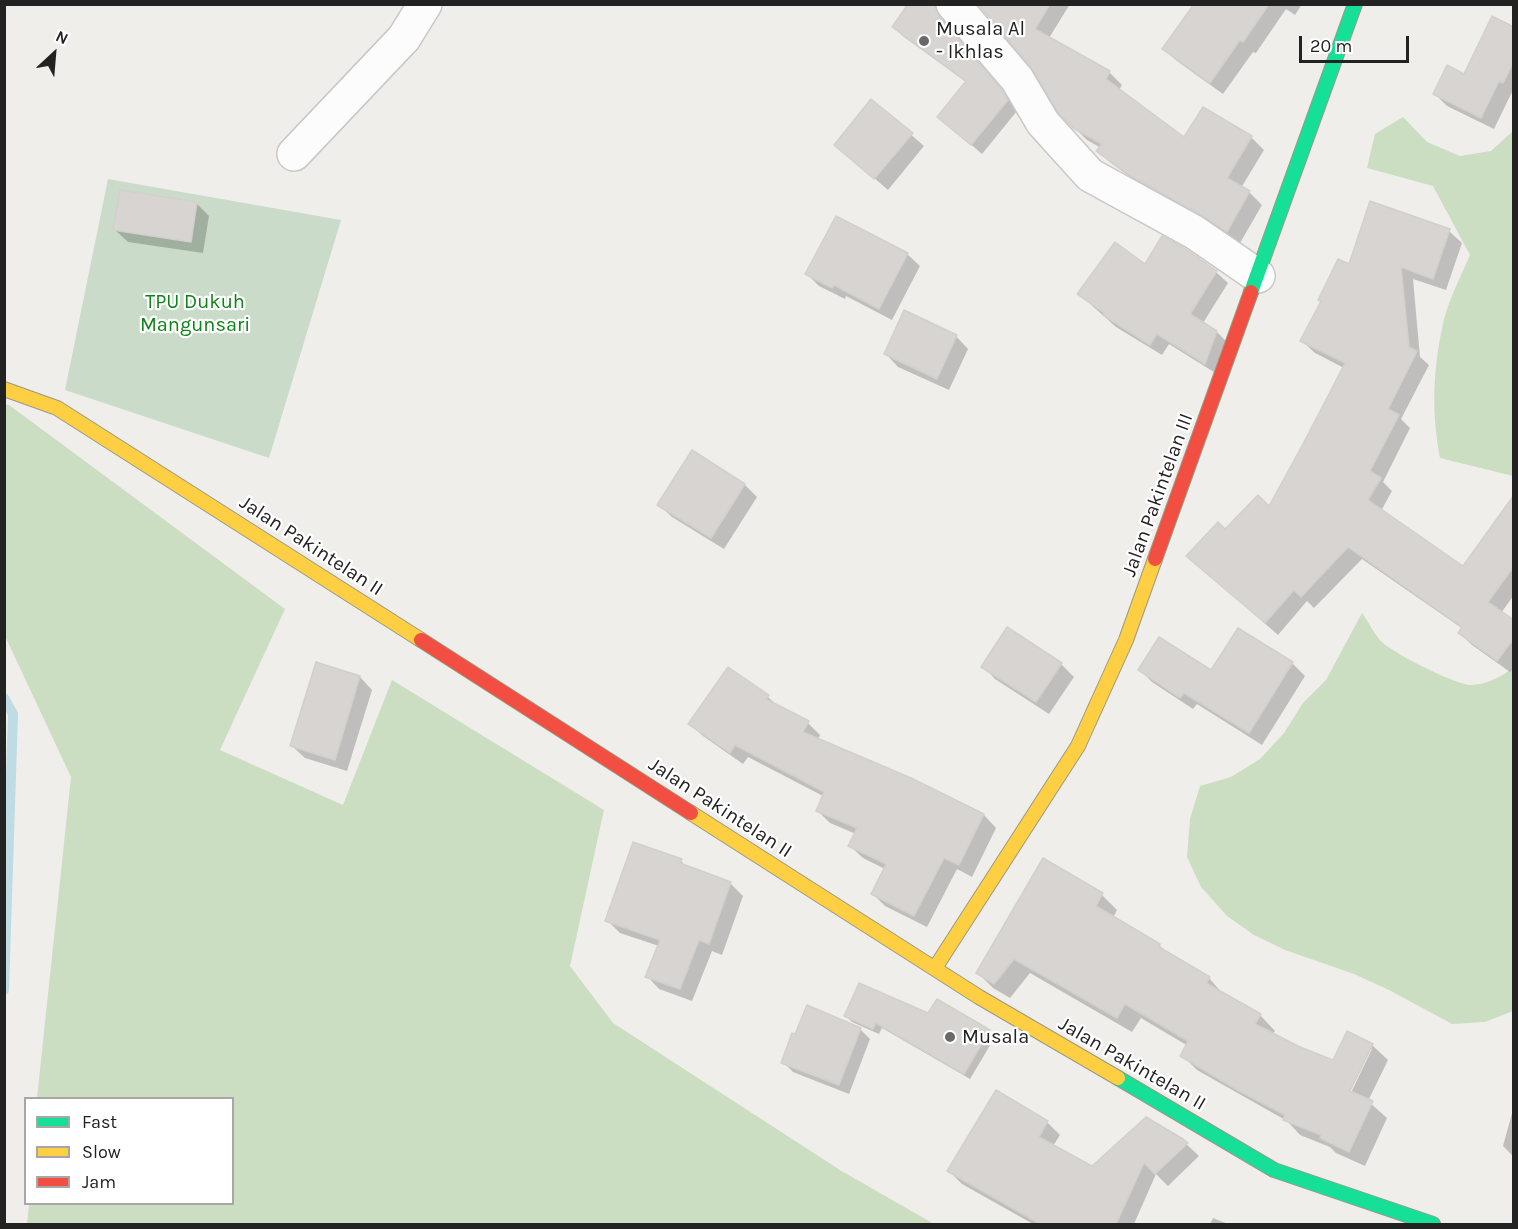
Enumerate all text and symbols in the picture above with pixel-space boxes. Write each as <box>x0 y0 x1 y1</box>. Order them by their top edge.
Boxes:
place label: Musala Al - Ikhlas <box>936 17 1025 64</box>
north arrow <box>24 24 84 84</box>
scale bar <box>1302 24 1412 62</box>
text: N <box>53 26 71 48</box>
marker: Musala Al - Ikhlas <box>917 34 931 48</box>
text: 20 m <box>1310 35 1352 57</box>
park label: TPU Dukuh Mangunsari <box>140 290 250 337</box>
street label: Jalan Pakintelan III <box>1117 410 1199 580</box>
street label: Jalan Pakintelan II <box>235 491 387 601</box>
street label: Jalan Pakintelan II <box>644 753 796 863</box>
street label: Jalan Pakintelan II <box>1054 1012 1210 1116</box>
place label: Musala <box>962 1025 1029 1049</box>
marker: Musala <box>943 1030 957 1044</box>
legend <box>24 1097 234 1205</box>
text: Fast <box>82 1111 117 1133</box>
text: Slow <box>82 1141 121 1163</box>
text: Jam <box>82 1171 116 1193</box>

